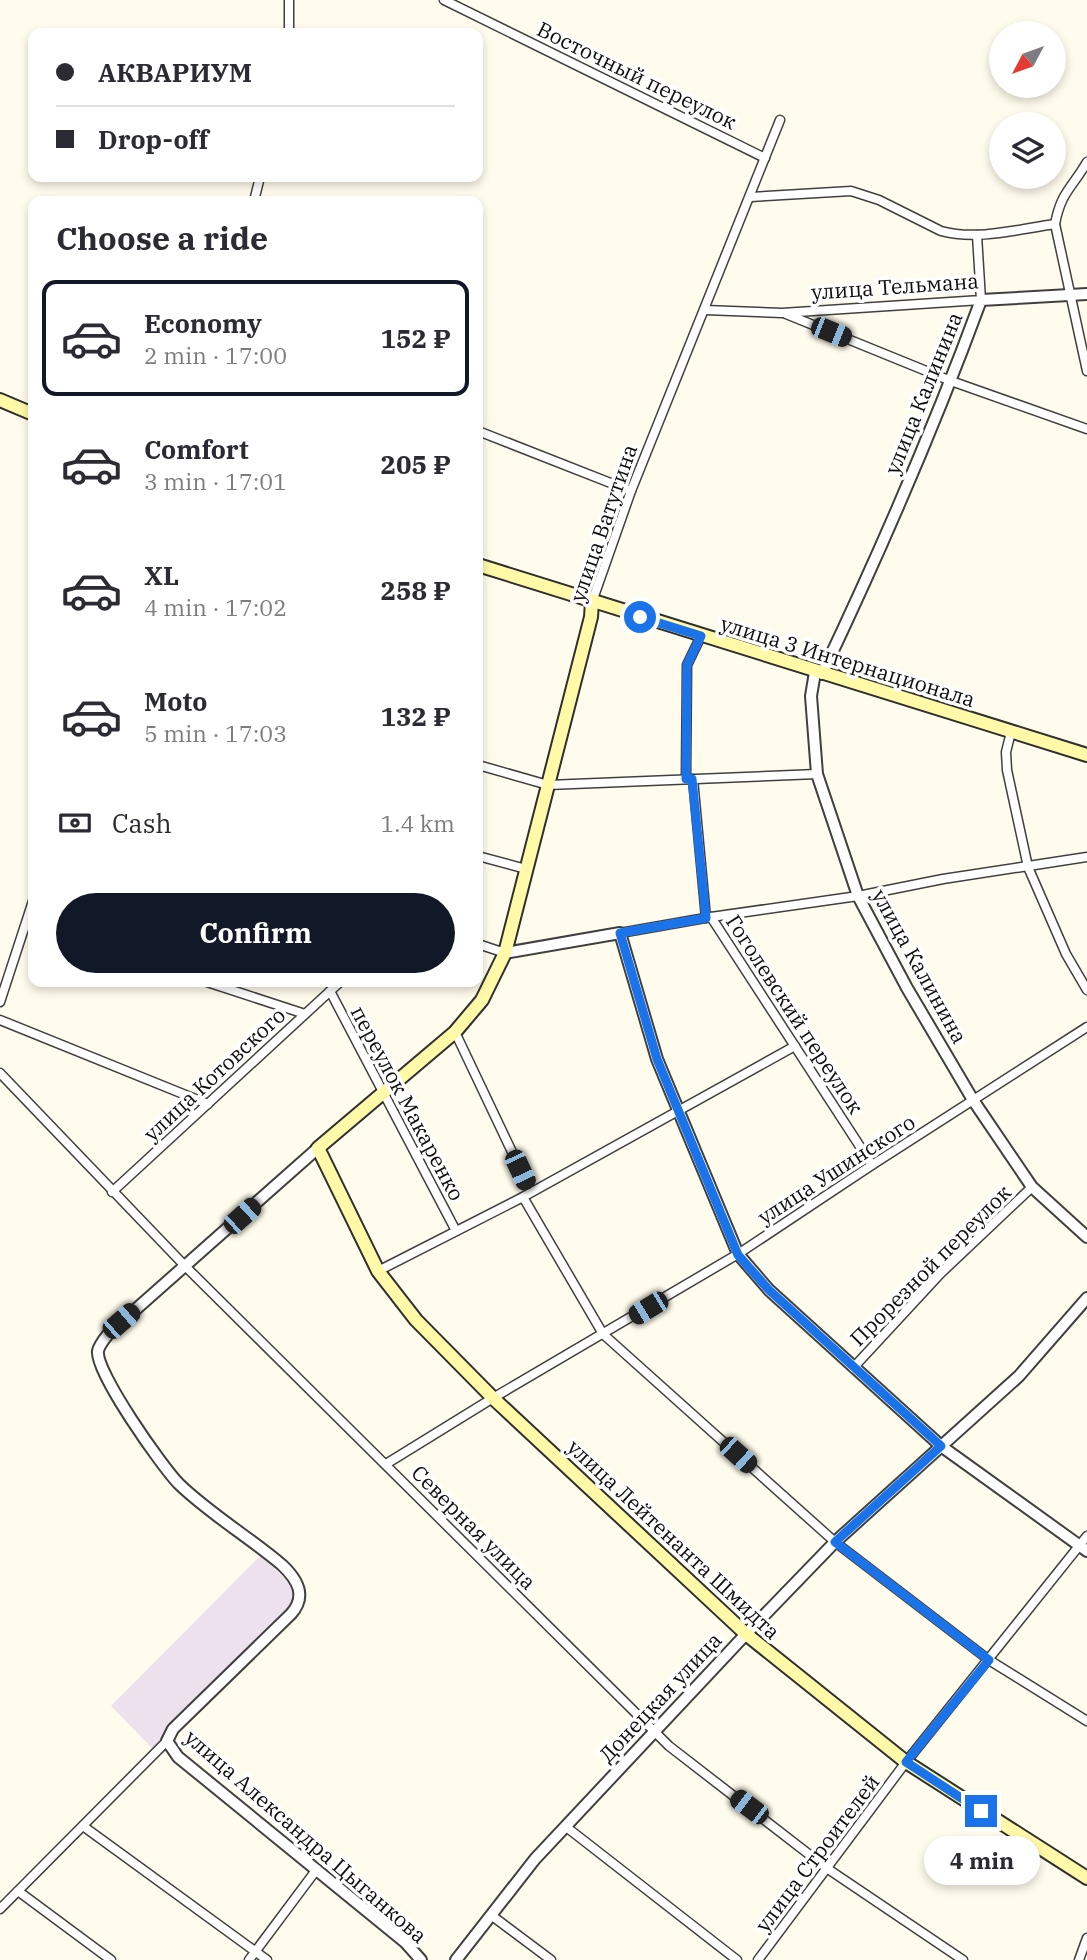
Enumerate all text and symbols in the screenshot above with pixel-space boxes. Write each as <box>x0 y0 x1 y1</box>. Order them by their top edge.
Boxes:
street label: Восточный переулок <box>533 15 741 135</box>
north arrow <box>989 21 1066 98</box>
map controls <box>989 21 1066 189</box>
text: АКВАРИУМ <box>98 55 252 89</box>
button: layers <box>989 112 1066 189</box>
text: Drop-off <box>98 122 209 156</box>
text: Choose a ride <box>56 217 268 259</box>
street label: улица Тельмана <box>810 266 980 306</box>
text: Economy <box>144 306 262 340</box>
icon: car <box>60 307 123 370</box>
street label: улица Калинина <box>878 308 968 478</box>
car <box>808 314 855 350</box>
text: 152 ₽ <box>380 321 451 355</box>
text: 2 min · 17:00 <box>144 340 287 370</box>
text: Comfort <box>144 432 249 466</box>
icon: car <box>60 433 123 496</box>
street label: улица Ватутина <box>563 440 643 606</box>
text: 205 ₽ <box>380 447 451 481</box>
text: 3 min · 17:01 <box>144 466 287 496</box>
text: XL <box>144 558 179 592</box>
icon: car <box>60 559 123 622</box>
text: 258 ₽ <box>380 573 451 607</box>
text: 4 min · 17:02 <box>144 592 287 622</box>
route start <box>624 601 656 633</box>
street label: улица 3 Интернационала <box>717 609 979 713</box>
text: Moto <box>144 684 207 718</box>
icon: car <box>60 685 123 748</box>
text: 132 ₽ <box>380 699 451 733</box>
text: 5 min · 17:03 <box>144 718 287 748</box>
icon: cash <box>56 804 94 842</box>
text: Cash <box>112 806 172 840</box>
text: 1.4 km <box>381 808 455 838</box>
street label: улица Калинина <box>866 884 974 1048</box>
button: Confirm <box>56 893 455 973</box>
street label: Гоголевский переулок <box>720 909 870 1119</box>
street label: улица Котовского <box>137 1001 291 1147</box>
street label: переулок Макаренко <box>345 1001 471 1205</box>
street label: улица Ушинского <box>752 1108 920 1230</box>
car <box>502 1147 539 1193</box>
street label: Прорезной переулок <box>843 1178 1017 1352</box>
car <box>220 1194 265 1238</box>
car <box>625 1288 672 1328</box>
car <box>99 1299 144 1343</box>
street label: улица Лейтенанта Шмидта <box>562 1433 786 1645</box>
car <box>716 1433 761 1477</box>
street label: Северная улица <box>406 1459 542 1595</box>
street label: Донецкая улица <box>593 1626 727 1768</box>
street label: улица Александра Цыганкова <box>179 1723 433 1949</box>
street label: улица Строителей <box>749 1769 885 1937</box>
car <box>726 1786 773 1828</box>
route end <box>965 1795 997 1827</box>
callout: 4 min <box>923 1836 1039 1884</box>
text: 4 min <box>950 1845 1014 1875</box>

